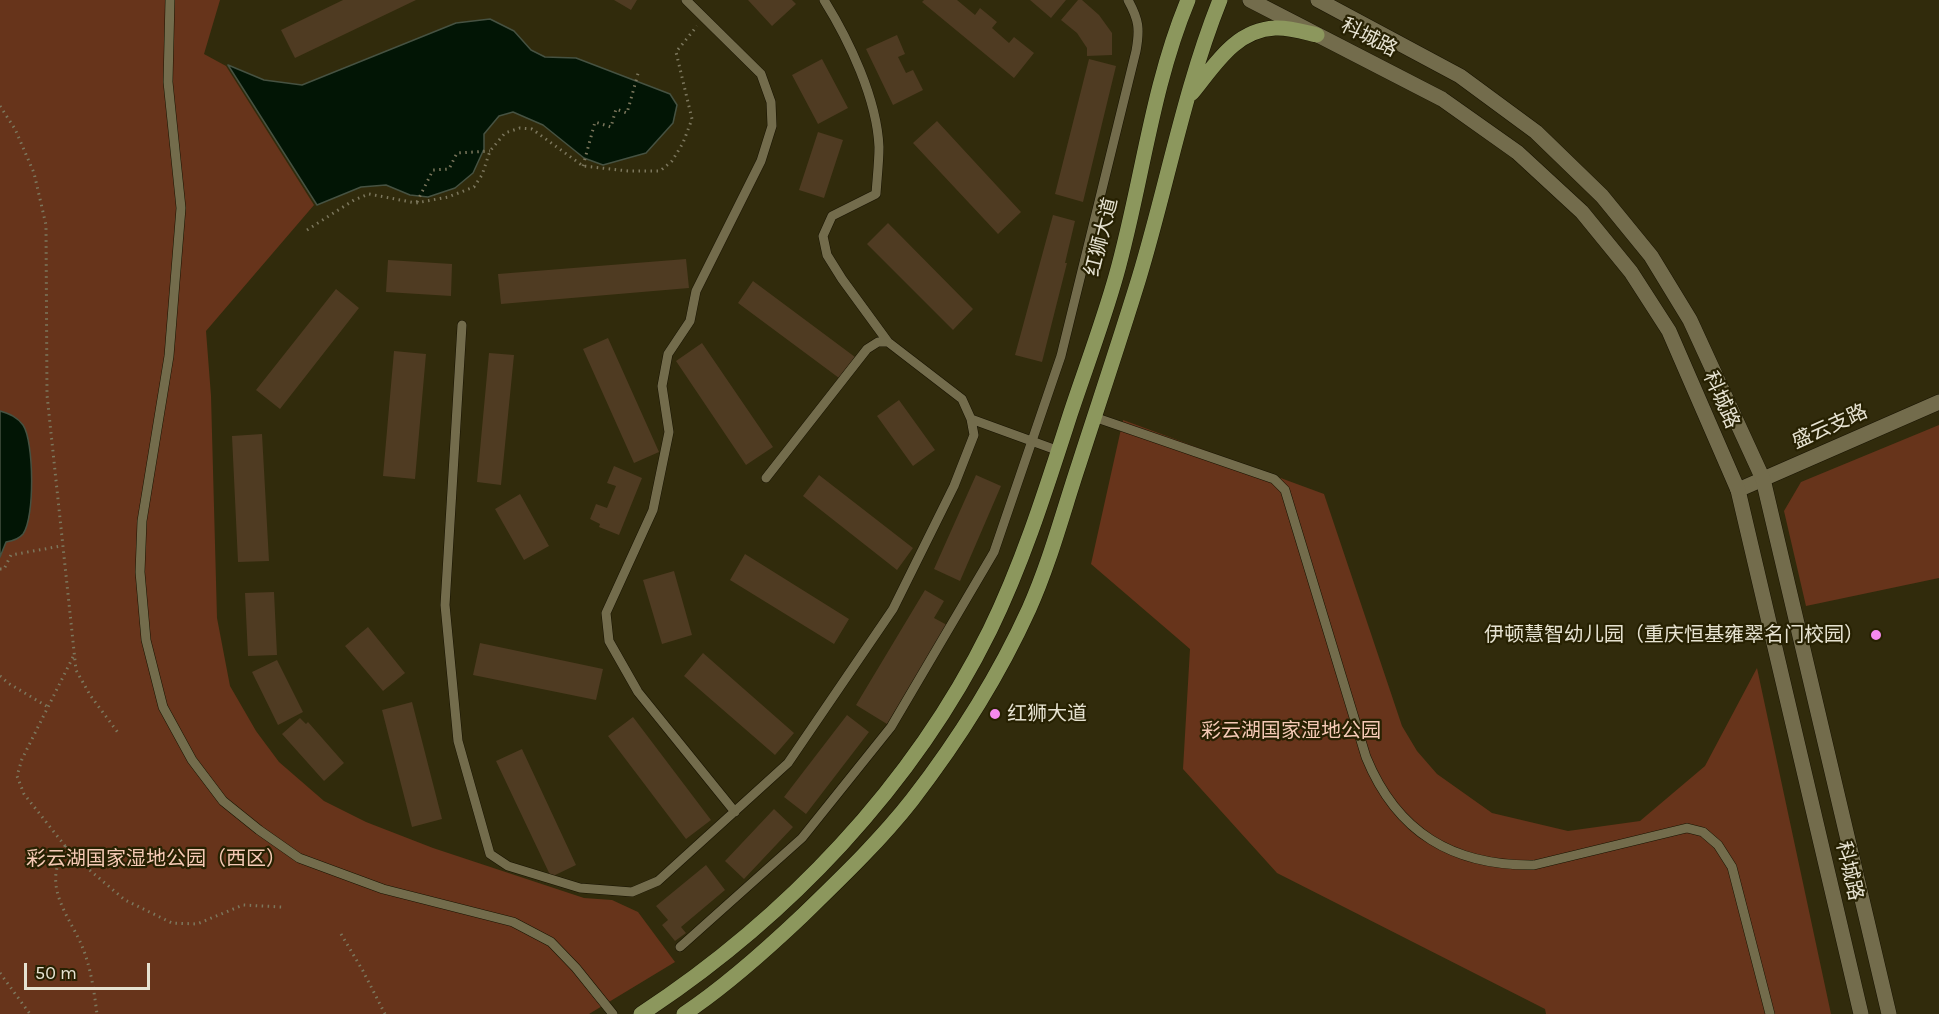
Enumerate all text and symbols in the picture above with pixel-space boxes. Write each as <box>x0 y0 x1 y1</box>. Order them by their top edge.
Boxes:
street label: 科城路 <box>1337 14 1401 62</box>
street label: 红狮大道 <box>1081 195 1123 279</box>
street label: 科城路 <box>1698 368 1744 432</box>
street label: 盛云支路 <box>1789 400 1871 454</box>
place label: 伊顿慧智幼儿园（重庆恒基雍翠名门校园） <box>1484 623 1864 647</box>
marker: 伊顿慧智幼儿园（重庆恒基雍翠名门校园） <box>1869 628 1883 642</box>
place label: 红狮大道 <box>1007 702 1087 726</box>
marker: 红狮大道 <box>988 707 1002 721</box>
park label: 彩云湖国家湿地公园 <box>1201 719 1381 743</box>
street label: 科城路 <box>1831 839 1867 903</box>
park label: 彩云湖国家湿地公园（西区） <box>26 847 286 871</box>
scale bar <box>27 951 153 989</box>
text: 50 m <box>35 962 77 984</box>

